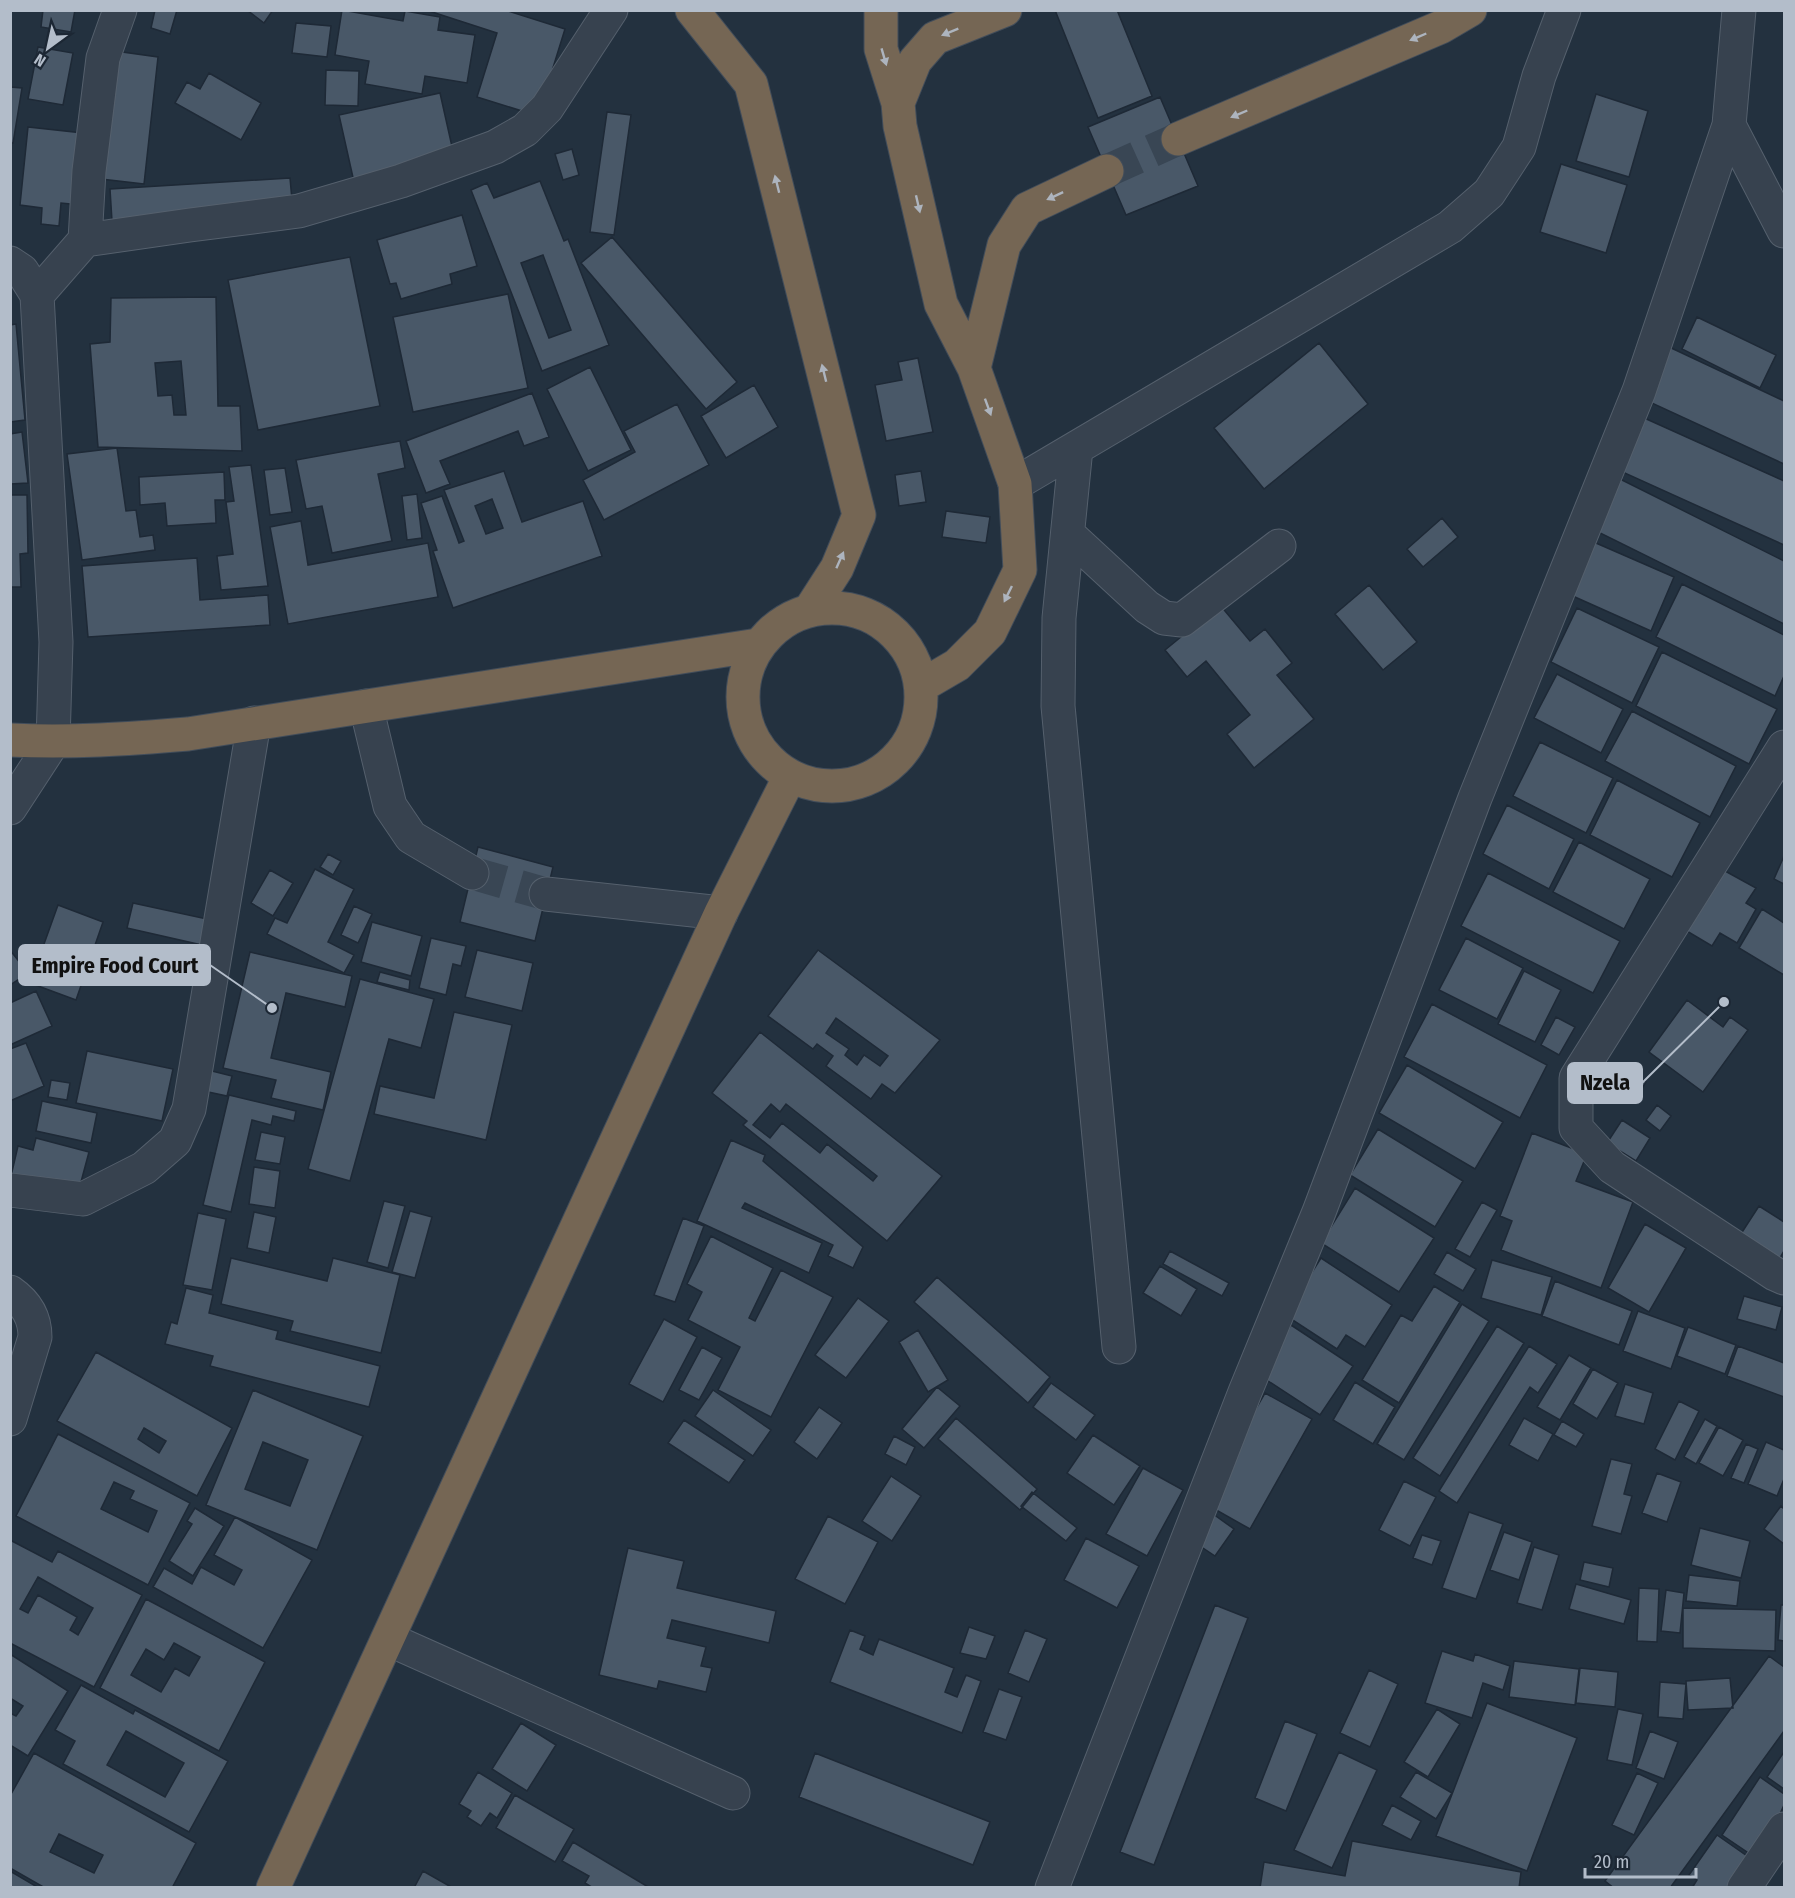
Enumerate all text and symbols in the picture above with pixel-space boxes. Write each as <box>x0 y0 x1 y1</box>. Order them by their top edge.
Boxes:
north arrow <box>18 18 78 78</box>
one-way arrow <box>941 28 959 37</box>
one-way arrow <box>1408 32 1426 42</box>
one-way arrow <box>880 48 889 66</box>
text: N <box>31 50 49 71</box>
one-way arrow <box>1229 109 1247 119</box>
one-way arrow <box>771 175 781 193</box>
one-way arrow <box>1046 192 1063 201</box>
one-way arrow <box>914 195 924 213</box>
one-way arrow <box>818 364 828 382</box>
one-way arrow <box>983 398 993 416</box>
one-way arrow <box>835 550 845 568</box>
one-way arrow <box>1004 586 1013 603</box>
callout: Empire Food Court <box>19 945 210 985</box>
text: Empire Food Court <box>32 952 199 979</box>
callout: Nzela <box>1568 1063 1642 1103</box>
text: Nzela <box>1580 1069 1630 1096</box>
scale bar <box>1585 1841 1696 1879</box>
text: 20 m <box>1594 1851 1629 1873</box>

